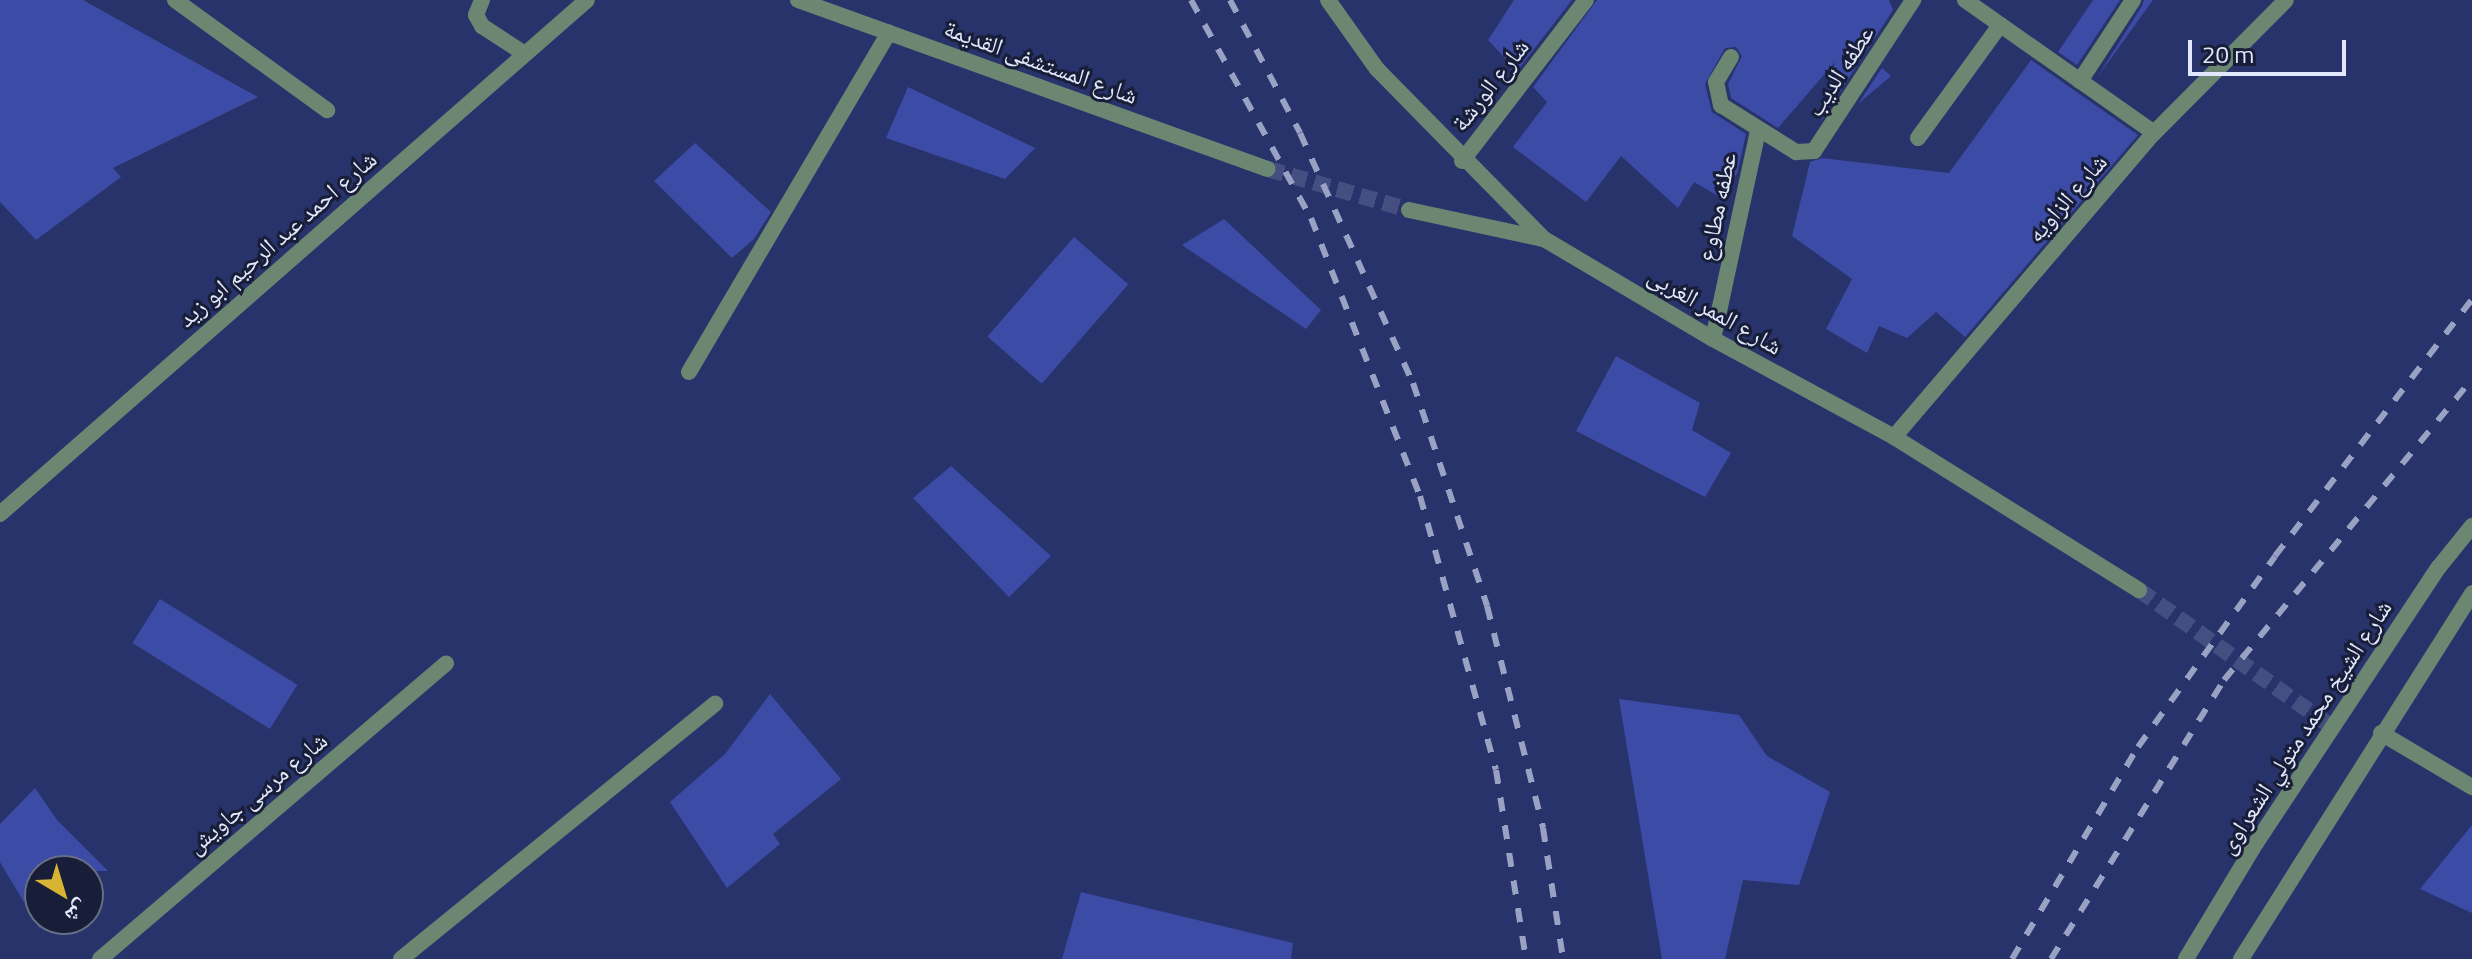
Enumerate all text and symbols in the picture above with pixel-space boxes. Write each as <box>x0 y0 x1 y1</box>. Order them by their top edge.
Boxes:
street label: شارع المستشفى القديمة <box>940 14 1142 110</box>
street label: عطفه الديب <box>1800 20 1880 122</box>
scale bar <box>2192 24 2350 74</box>
street label: شارع الورشة <box>1445 33 1535 137</box>
text: 20 m <box>2202 36 2254 72</box>
street label: شارع احمد عبد الرحيم ابو زيد <box>172 145 382 333</box>
street label: شارع الزاويه <box>2021 148 2113 248</box>
street label: عطفه مطاوع <box>1691 150 1743 264</box>
street label: شارع الممر الغربى <box>1643 261 1787 361</box>
street label: شارع الشيخ محمد متولي الشعراوى <box>2212 595 2398 859</box>
street label: شارع مرسى جاويش <box>181 726 333 860</box>
north arrow <box>24 855 104 935</box>
text: ش <box>58 892 97 933</box>

